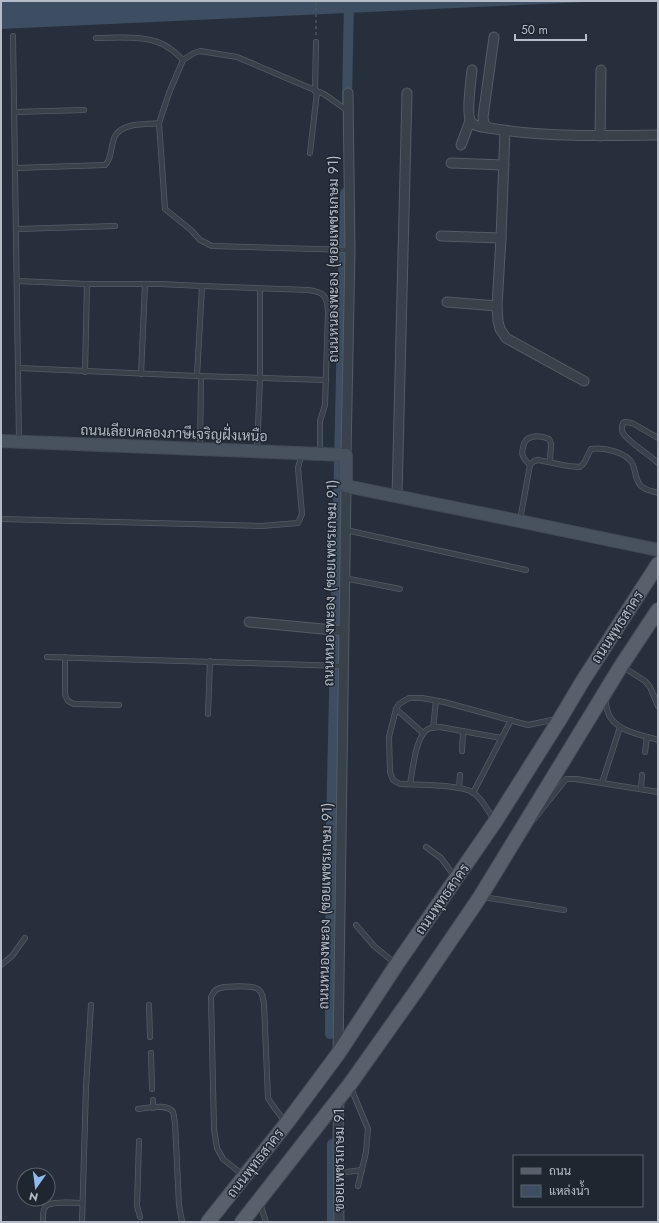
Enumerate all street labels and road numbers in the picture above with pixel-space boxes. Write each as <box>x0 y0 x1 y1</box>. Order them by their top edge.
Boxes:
street label: ถนนหนองพะอง (ซอยเพชรเกษม 91) <box>323 156 343 362</box>
street label: ถนนเลียบคลองภาษีเจริญฝั่งเหนือ <box>80 418 268 446</box>
street label: ถนนหนองพะอง (ซอยเพชรเกษม 91) <box>318 479 342 687</box>
street label: ถนนพุทธสาคร <box>586 587 648 667</box>
street label: ถนนหนองพะอง (ซอยเพชรเกษม 91) <box>313 802 337 1010</box>
street label: ถนนพุทธสาคร <box>410 859 474 939</box>
street label: ซอยเพชรเกษม 91 <box>329 1108 349 1212</box>
street label: ถนนพุทธสาคร <box>222 1124 289 1202</box>

